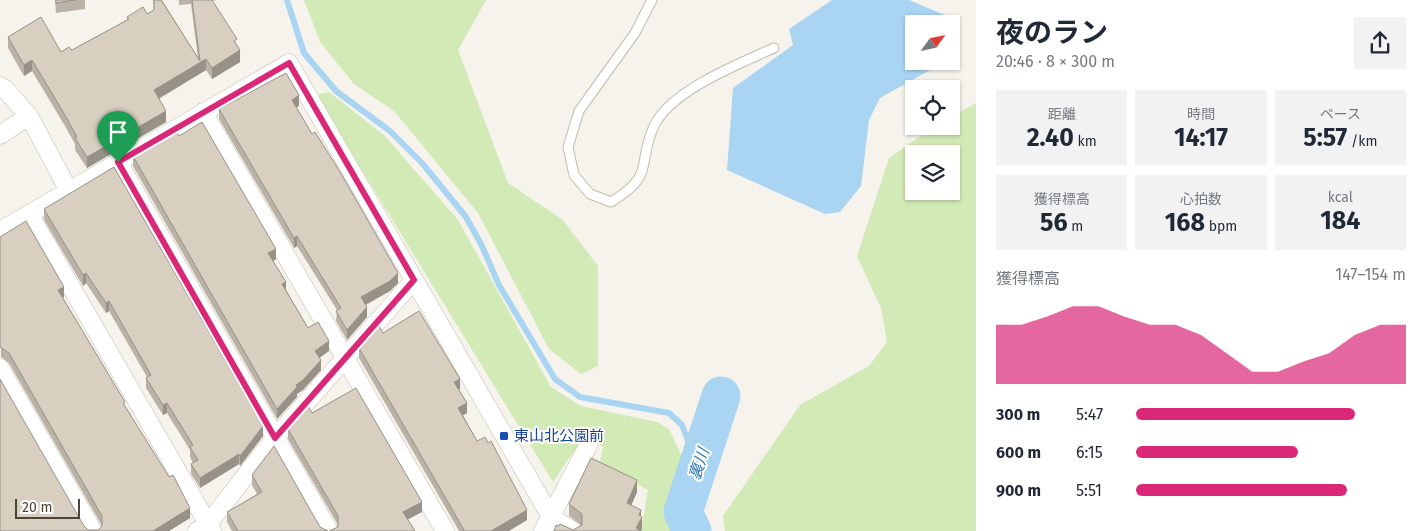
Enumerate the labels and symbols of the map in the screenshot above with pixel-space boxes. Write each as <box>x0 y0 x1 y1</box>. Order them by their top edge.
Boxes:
north arrow <box>905 15 960 70</box>
pin <box>97 111 139 162</box>
place label: 東山北公園前 <box>514 427 604 445</box>
marker: 東山北公園前 <box>498 430 510 442</box>
water label: 裏川 <box>685 444 714 482</box>
scale bar <box>15 496 80 519</box>

